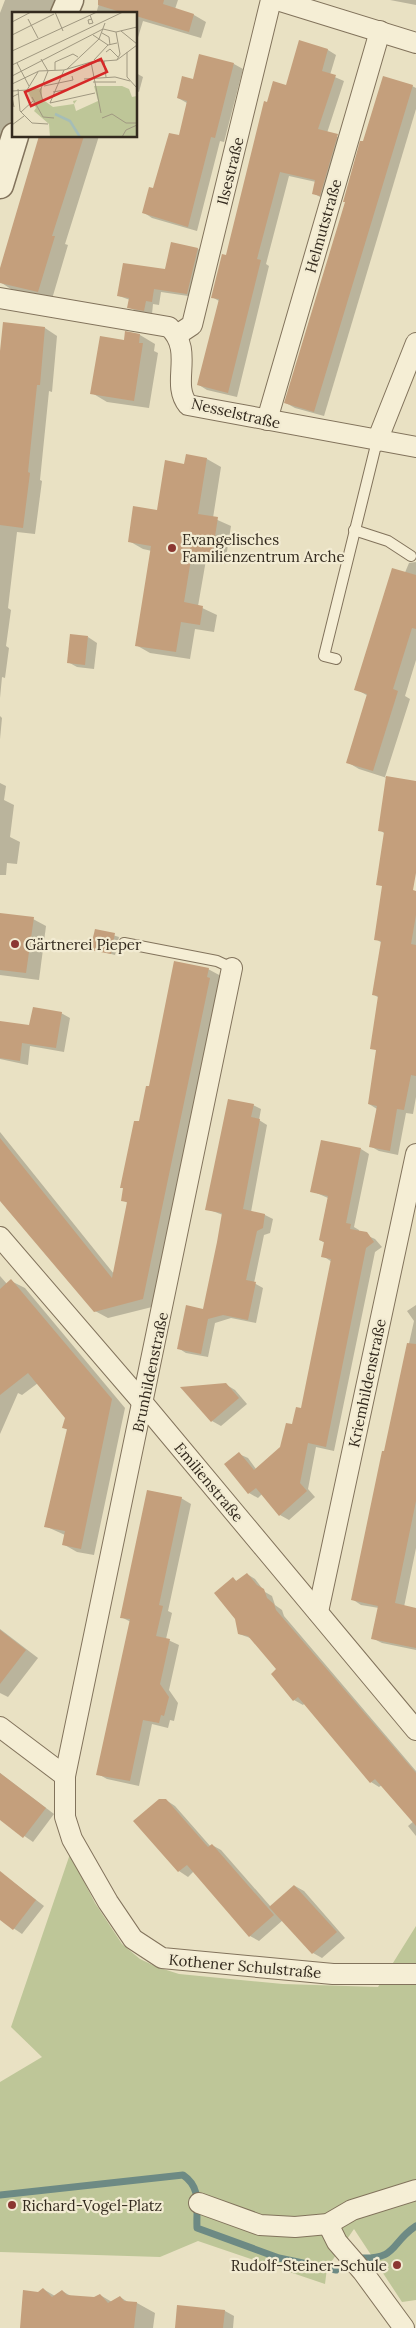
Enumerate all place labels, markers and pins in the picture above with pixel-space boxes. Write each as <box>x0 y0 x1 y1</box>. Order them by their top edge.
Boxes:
place label: Evangelisches Familienzentrum Arche <box>182 530 345 566</box>
marker: Evangelisches Familienzentrum Arche <box>166 542 178 554</box>
place label: Gärtnerei Pieper <box>25 935 142 954</box>
marker: Gärtnerei Pieper <box>9 938 21 950</box>
place label: Richard-Vogel-Platz <box>22 2196 162 2215</box>
marker: Richard-Vogel-Platz <box>6 2199 18 2211</box>
place label: Rudolf-Steiner-Schule <box>231 2256 387 2275</box>
marker: Rudolf-Steiner-Schule <box>391 2259 403 2271</box>

